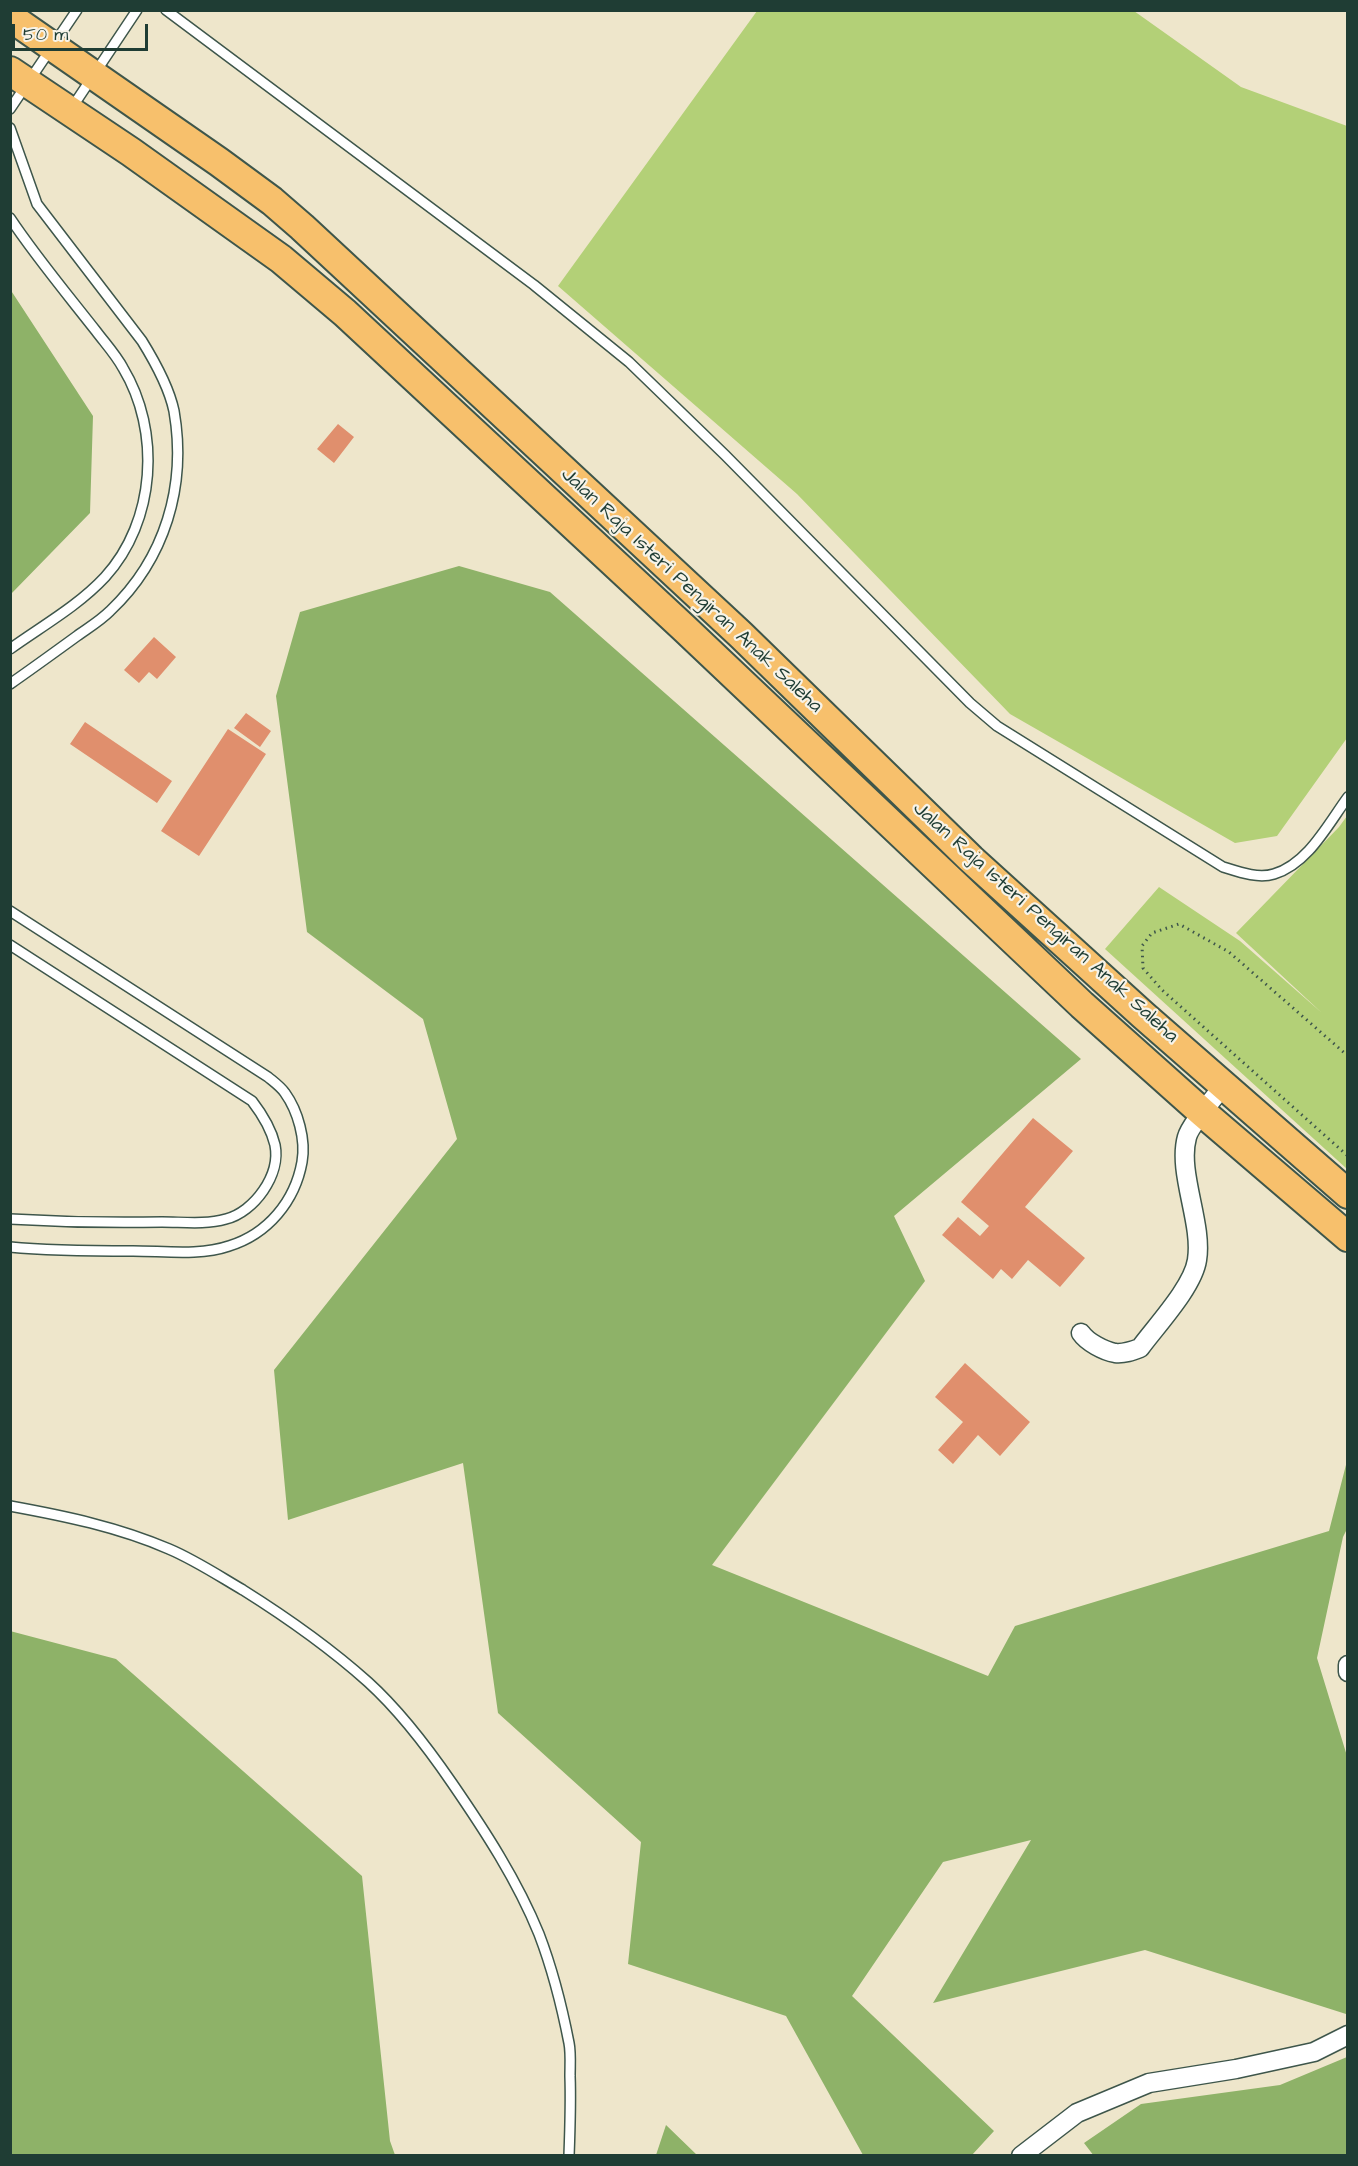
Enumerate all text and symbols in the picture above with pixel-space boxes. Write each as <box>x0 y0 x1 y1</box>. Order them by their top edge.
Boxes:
scale bar <box>15 12 152 50</box>
text: 50 m <box>23 22 68 47</box>
street label: Jalan Raja Isteri Pengiran Anak Saleha <box>555 463 827 719</box>
street label: Jalan Raja Isteri Pengiran Anak Saleha <box>907 797 1183 1049</box>

